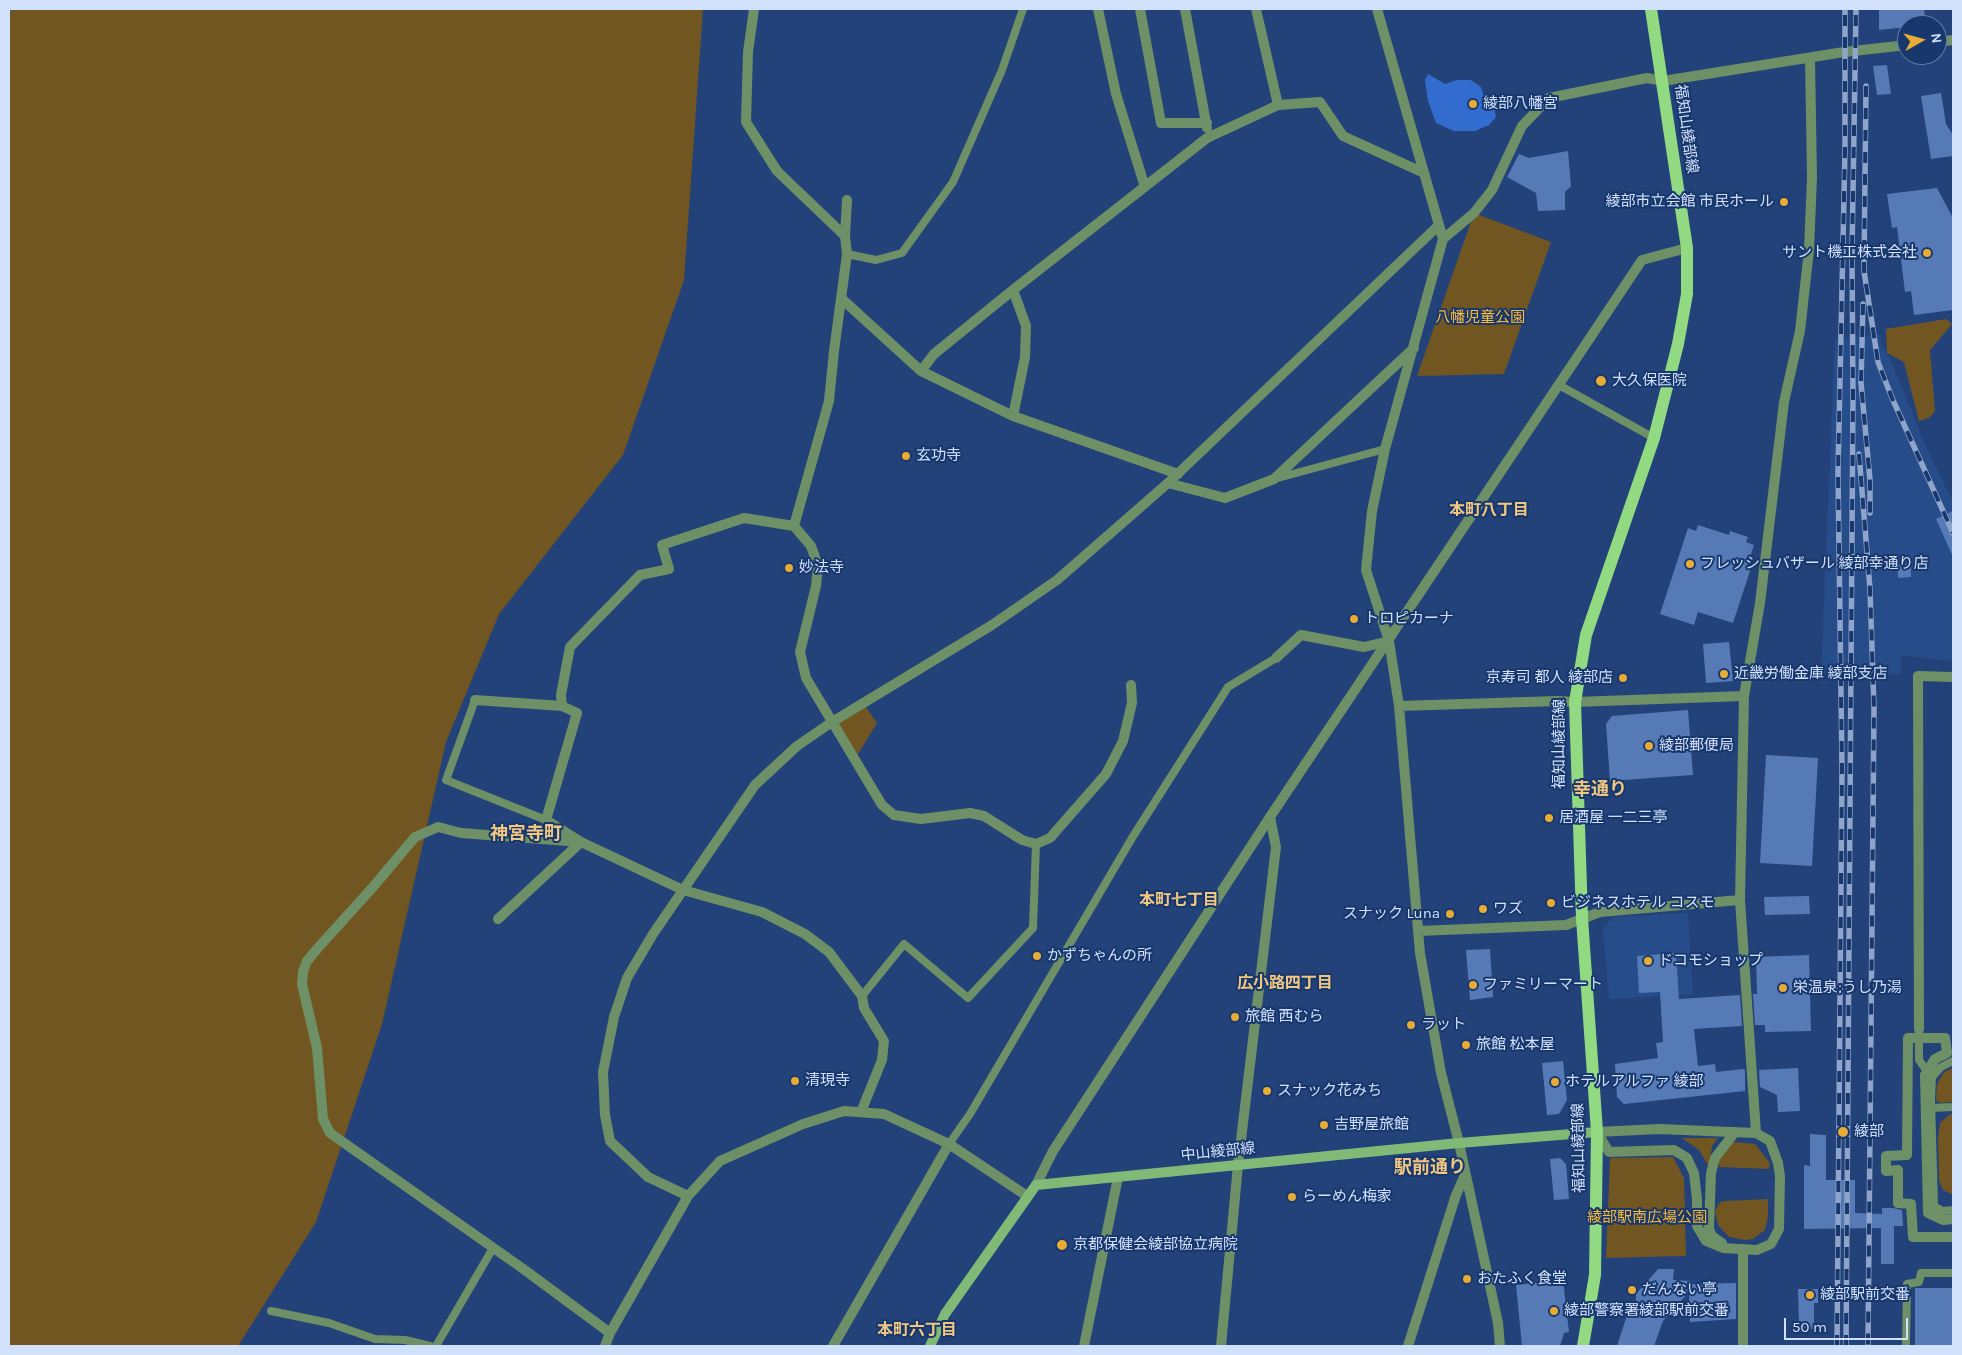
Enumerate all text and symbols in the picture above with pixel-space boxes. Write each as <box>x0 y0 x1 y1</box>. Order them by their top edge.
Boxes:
north arrow <box>1897 15 1947 65</box>
text: N <box>1927 32 1945 44</box>
street label: 福知山綾部線 <box>1671 83 1701 175</box>
place label: 綾部八幡宮 <box>1483 95 1558 113</box>
marker: 綾部八幡宮 <box>1467 98 1479 110</box>
place label: 綾部市立会館 市民ホール <box>1605 193 1774 211</box>
marker: 綾部市立会館 市民ホール <box>1778 196 1790 208</box>
place label: サント機工株式会社 <box>1782 244 1917 262</box>
marker: サント機工株式会社 <box>1921 247 1933 259</box>
park label: 八幡児童公園 <box>1435 309 1525 327</box>
place label: 大久保医院 <box>1612 372 1687 390</box>
marker: 大久保医院 <box>1594 374 1608 388</box>
place label: 玄功寺 <box>916 447 961 465</box>
marker: 玄功寺 <box>900 450 912 462</box>
district label: 本町八丁目 <box>1449 500 1529 520</box>
place label: フレッシュバザール 綾部幸通り店 <box>1700 555 1929 573</box>
marker: フレッシュバザール 綾部幸通り店 <box>1684 558 1696 570</box>
place label: 妙法寺 <box>799 559 844 577</box>
marker: 妙法寺 <box>783 562 795 574</box>
place label: トロピカーナ <box>1364 610 1454 628</box>
marker: トロピカーナ <box>1348 613 1360 625</box>
place label: 近畿労働金庫 綾部支店 <box>1734 665 1888 683</box>
marker: 近畿労働金庫 綾部支店 <box>1718 668 1730 680</box>
place label: 京寿司 都人 綾部店 <box>1486 669 1613 687</box>
marker: 京寿司 都人 綾部店 <box>1617 672 1629 684</box>
street label: 福知山綾部線 <box>1551 699 1569 789</box>
place label: 綾部郵便局 <box>1659 737 1734 755</box>
marker: 綾部郵便局 <box>1643 740 1655 752</box>
district label: 幸通り <box>1573 779 1627 801</box>
place label: 居酒屋 一二三亭 <box>1559 809 1668 827</box>
marker: 居酒屋 一二三亭 <box>1543 812 1555 824</box>
district label: 神宮寺町 <box>490 823 562 845</box>
district label: 本町七丁目 <box>1139 890 1219 910</box>
place label: ビジネスホテル コスモ <box>1561 894 1715 912</box>
marker: ビジネスホテル コスモ <box>1545 897 1557 909</box>
place label: ワズ <box>1493 900 1523 918</box>
marker: ワズ <box>1477 903 1489 915</box>
place label: スナック Luna <box>1343 905 1440 923</box>
marker: スナック Luna <box>1444 908 1456 920</box>
place label: かずちゃんの所 <box>1047 947 1152 965</box>
marker: かずちゃんの所 <box>1031 950 1043 962</box>
place label: ドコモショップ <box>1658 952 1763 970</box>
marker: ドコモショップ <box>1642 955 1654 967</box>
district label: 広小路四丁目 <box>1237 973 1333 993</box>
place label: ファミリーマート <box>1483 976 1603 994</box>
marker: ファミリーマート <box>1467 979 1479 991</box>
place label: 栄温泉;うし乃湯 <box>1793 979 1902 997</box>
marker: 栄温泉;うし乃湯 <box>1777 982 1789 994</box>
place label: 旅館 西むら <box>1245 1008 1324 1026</box>
marker: 旅館 西むら <box>1229 1011 1241 1023</box>
place label: ラット <box>1421 1016 1466 1034</box>
marker: ラット <box>1405 1019 1417 1031</box>
place label: 旅館 松本屋 <box>1476 1036 1555 1054</box>
marker: 旅館 松本屋 <box>1460 1039 1472 1051</box>
place label: 清現寺 <box>805 1072 850 1090</box>
place label: ホテルアルファ 綾部 <box>1565 1073 1704 1091</box>
marker: 清現寺 <box>789 1075 801 1087</box>
marker: ホテルアルファ 綾部 <box>1549 1076 1561 1088</box>
place label: スナック花みち <box>1277 1082 1382 1100</box>
marker: スナック花みち <box>1261 1085 1273 1097</box>
street label: 福知山綾部線 <box>1569 1103 1589 1193</box>
place label: 吉野屋旅館 <box>1334 1116 1409 1134</box>
marker: 吉野屋旅館 <box>1318 1119 1330 1131</box>
place label: 綾部 <box>1854 1123 1884 1141</box>
marker: 綾部 <box>1836 1125 1850 1139</box>
street label: 中山綾部線 <box>1180 1139 1256 1165</box>
district label: 駅前通り <box>1394 1157 1466 1179</box>
place label: らーめん梅家 <box>1302 1188 1392 1206</box>
marker: らーめん梅家 <box>1286 1191 1298 1203</box>
park label: 綾部駅南広場公園 <box>1587 1209 1707 1227</box>
place label: 京都保健会綾部協立病院 <box>1073 1236 1238 1254</box>
marker: 京都保健会綾部協立病院 <box>1055 1238 1069 1252</box>
place label: おたふく食堂 <box>1477 1270 1567 1288</box>
marker: おたふく食堂 <box>1461 1273 1473 1285</box>
place label: だんない亭 <box>1642 1281 1717 1299</box>
marker: だんない亭 <box>1626 1284 1638 1296</box>
place label: 綾部駅前交番 <box>1820 1286 1910 1304</box>
marker: 綾部駅前交番 <box>1804 1289 1816 1301</box>
place label: 綾部警察署綾部駅前交番 <box>1564 1302 1729 1320</box>
marker: 綾部警察署綾部駅前交番 <box>1548 1305 1560 1317</box>
scale bar <box>1787 1308 1911 1340</box>
text: 50 m <box>1792 1318 1827 1336</box>
district label: 本町六丁目 <box>877 1320 957 1340</box>

